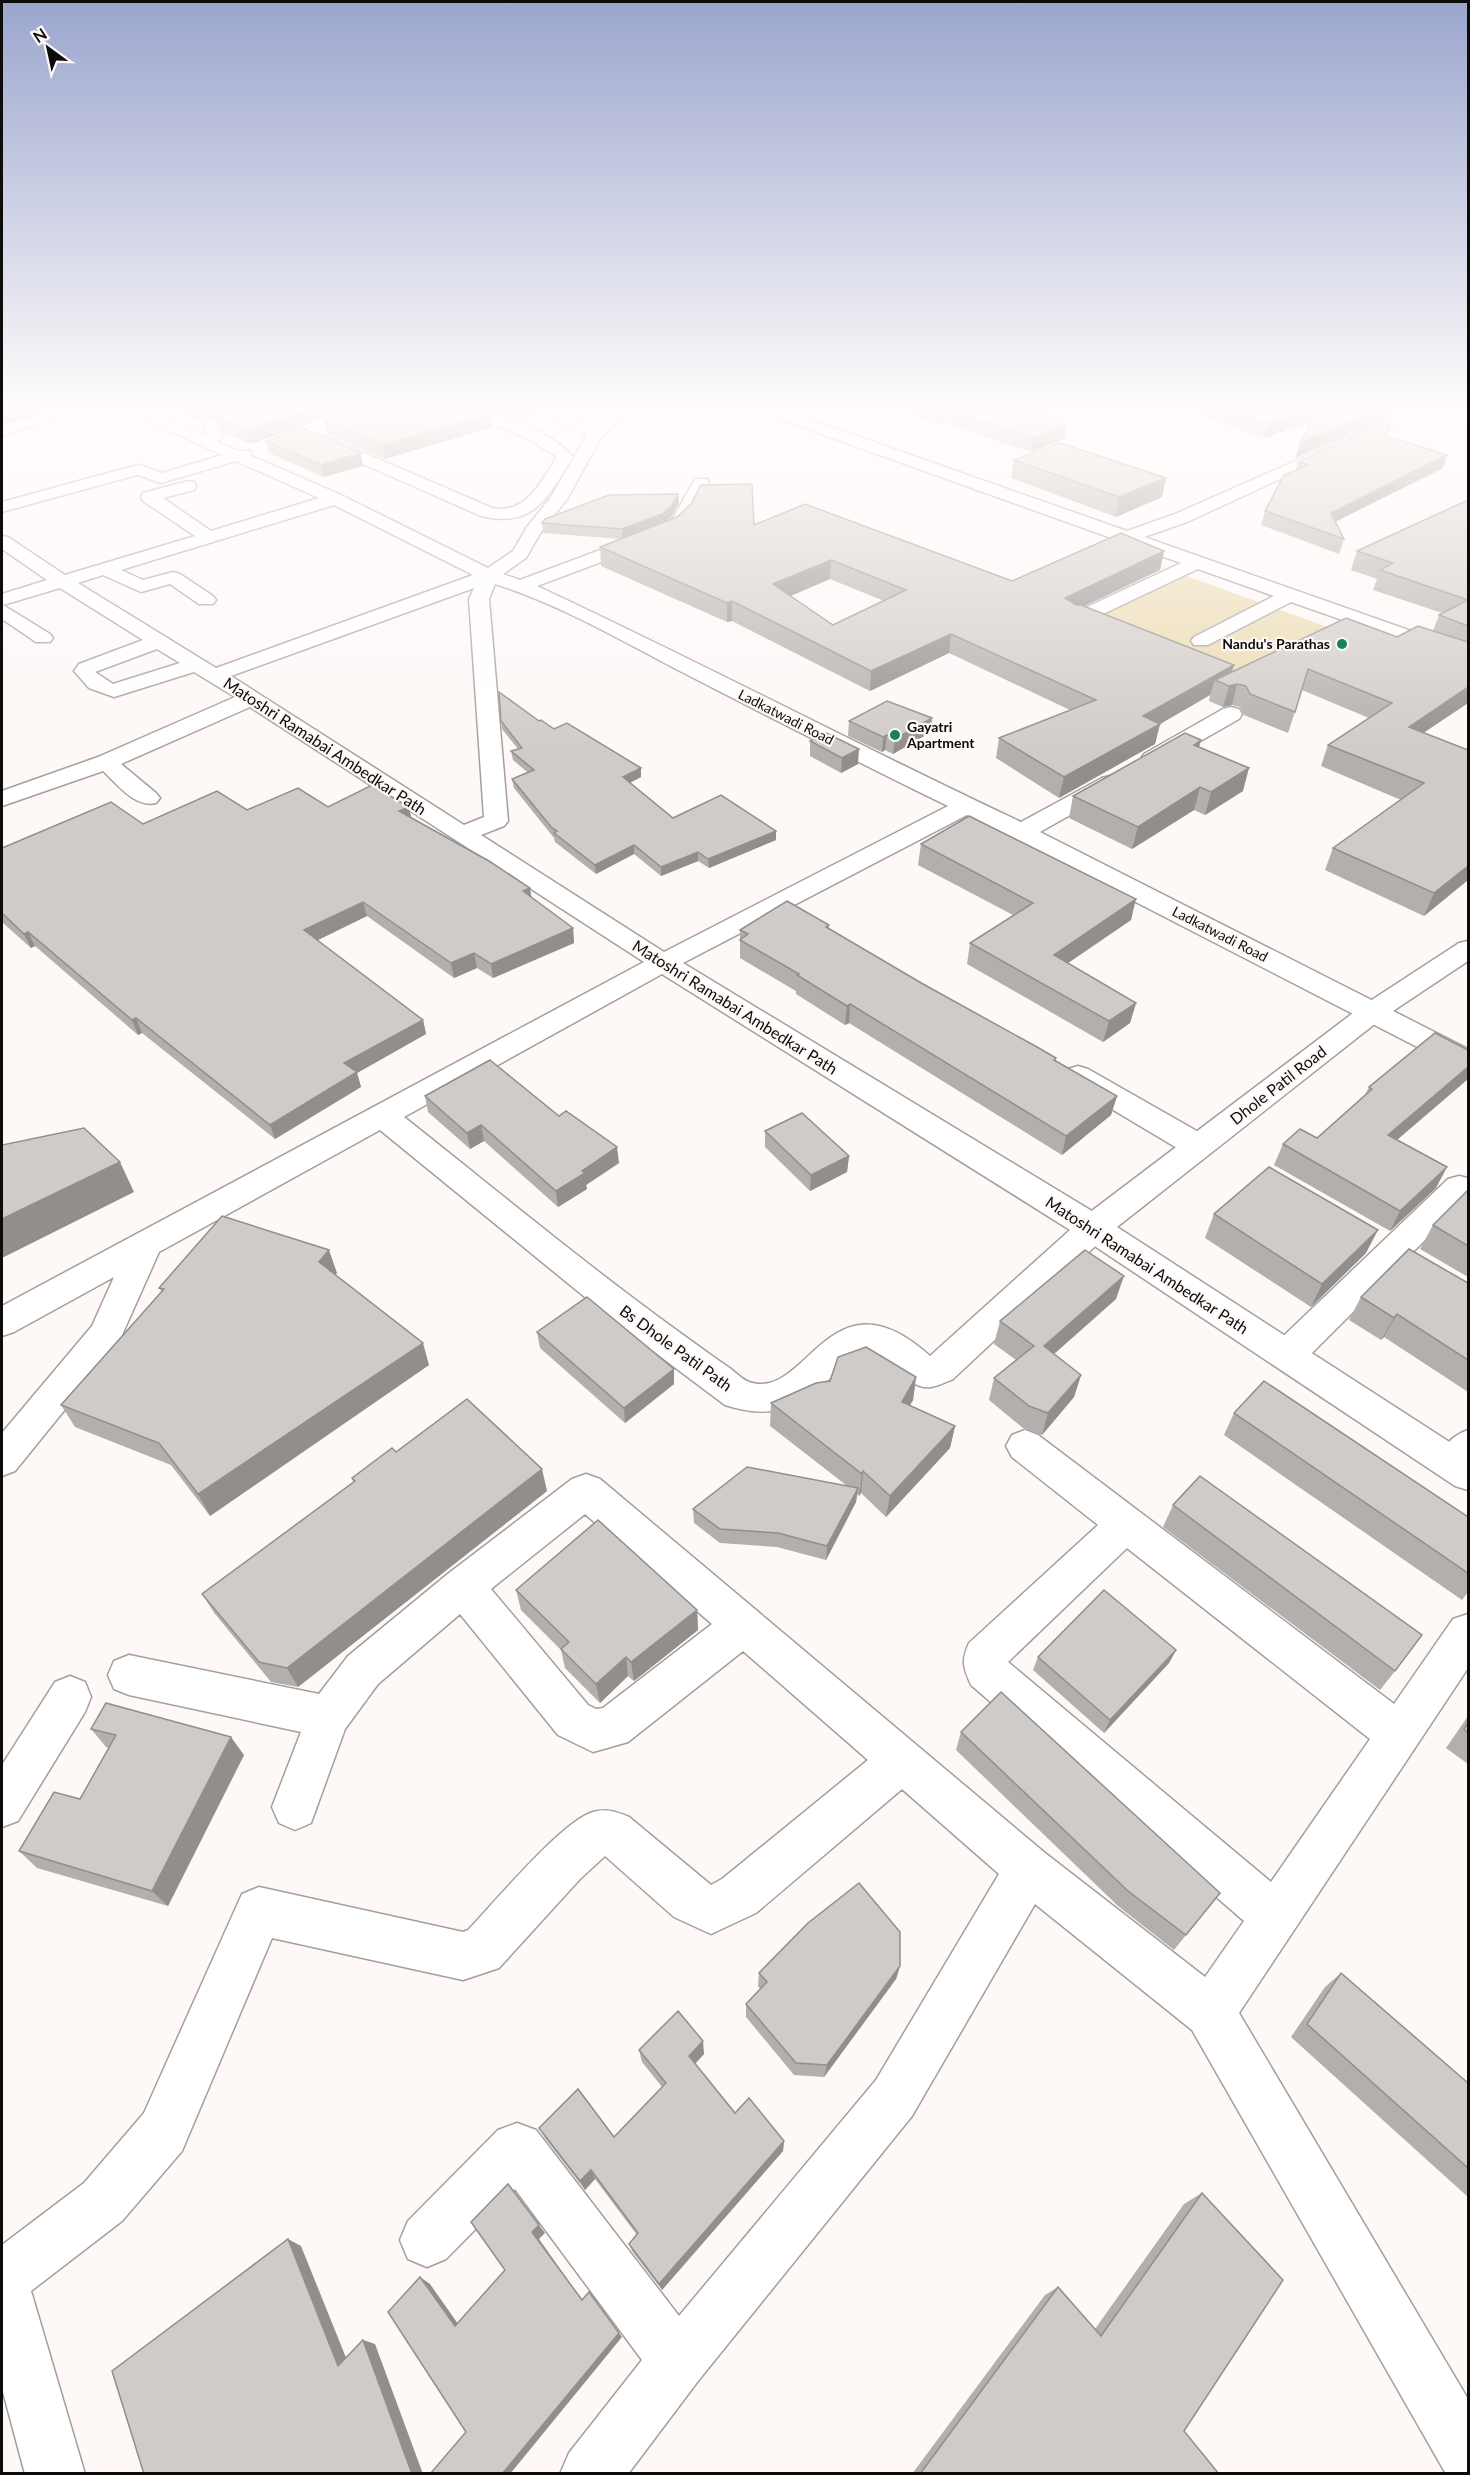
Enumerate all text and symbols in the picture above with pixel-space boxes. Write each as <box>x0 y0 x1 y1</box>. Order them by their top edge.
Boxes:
north arrow <box>18 18 78 78</box>
text: N <box>29 24 50 46</box>
place label: Nandu's Parathas <box>1222 635 1330 652</box>
marker: Nandu's Parathas <box>1335 637 1349 651</box>
street label: Matoshri Ramabai Ambedkar Path <box>220 673 430 818</box>
street label: Ladkatwadi Road <box>736 685 837 748</box>
place label: Gayatri Apartment <box>906 718 975 751</box>
marker: Gayatri Apartment <box>888 728 902 742</box>
street label: Ladkatwadi Road <box>1170 902 1271 965</box>
street label: Matoshri Ramabai Ambedkar Path <box>629 935 841 1078</box>
street label: Dhole Patil Road <box>1226 1041 1330 1128</box>
street label: Matoshri Ramabai Ambedkar Path <box>1042 1192 1252 1337</box>
street label: Bs Dhole Patil Path <box>616 1300 736 1395</box>

